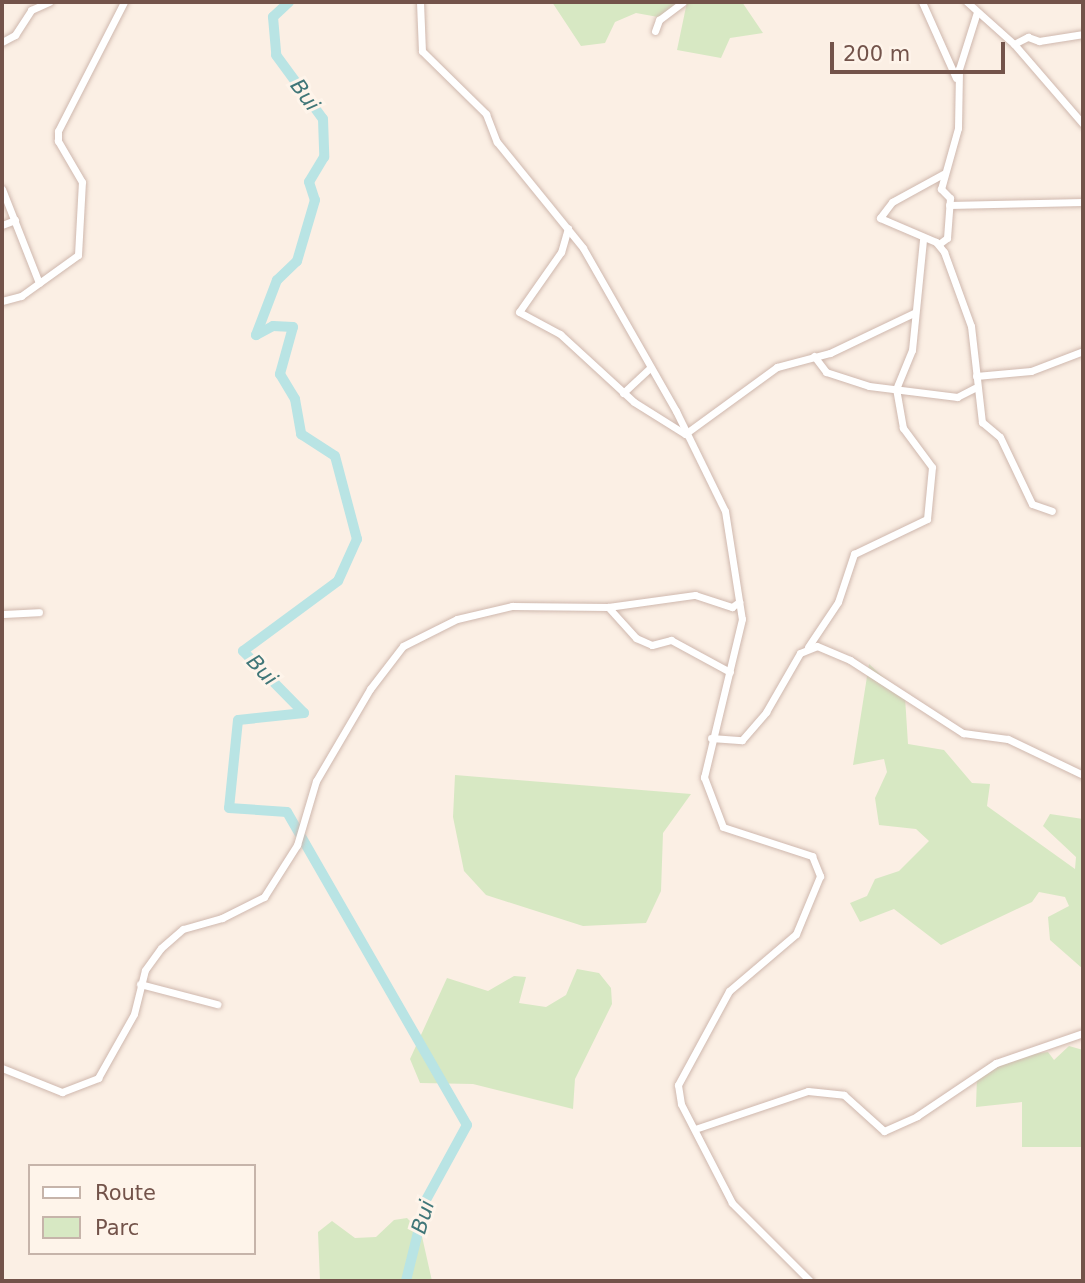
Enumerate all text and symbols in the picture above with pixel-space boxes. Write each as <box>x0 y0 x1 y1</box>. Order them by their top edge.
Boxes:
scale bar <box>833 28 1008 72</box>
text: 200 m <box>843 42 910 66</box>
water label: Bui <box>285 74 325 116</box>
water label: Bui <box>241 649 283 691</box>
legend <box>28 1164 256 1255</box>
text: Route <box>95 1181 156 1205</box>
water label: Bui <box>406 1197 440 1237</box>
text: Parc <box>95 1216 139 1240</box>

